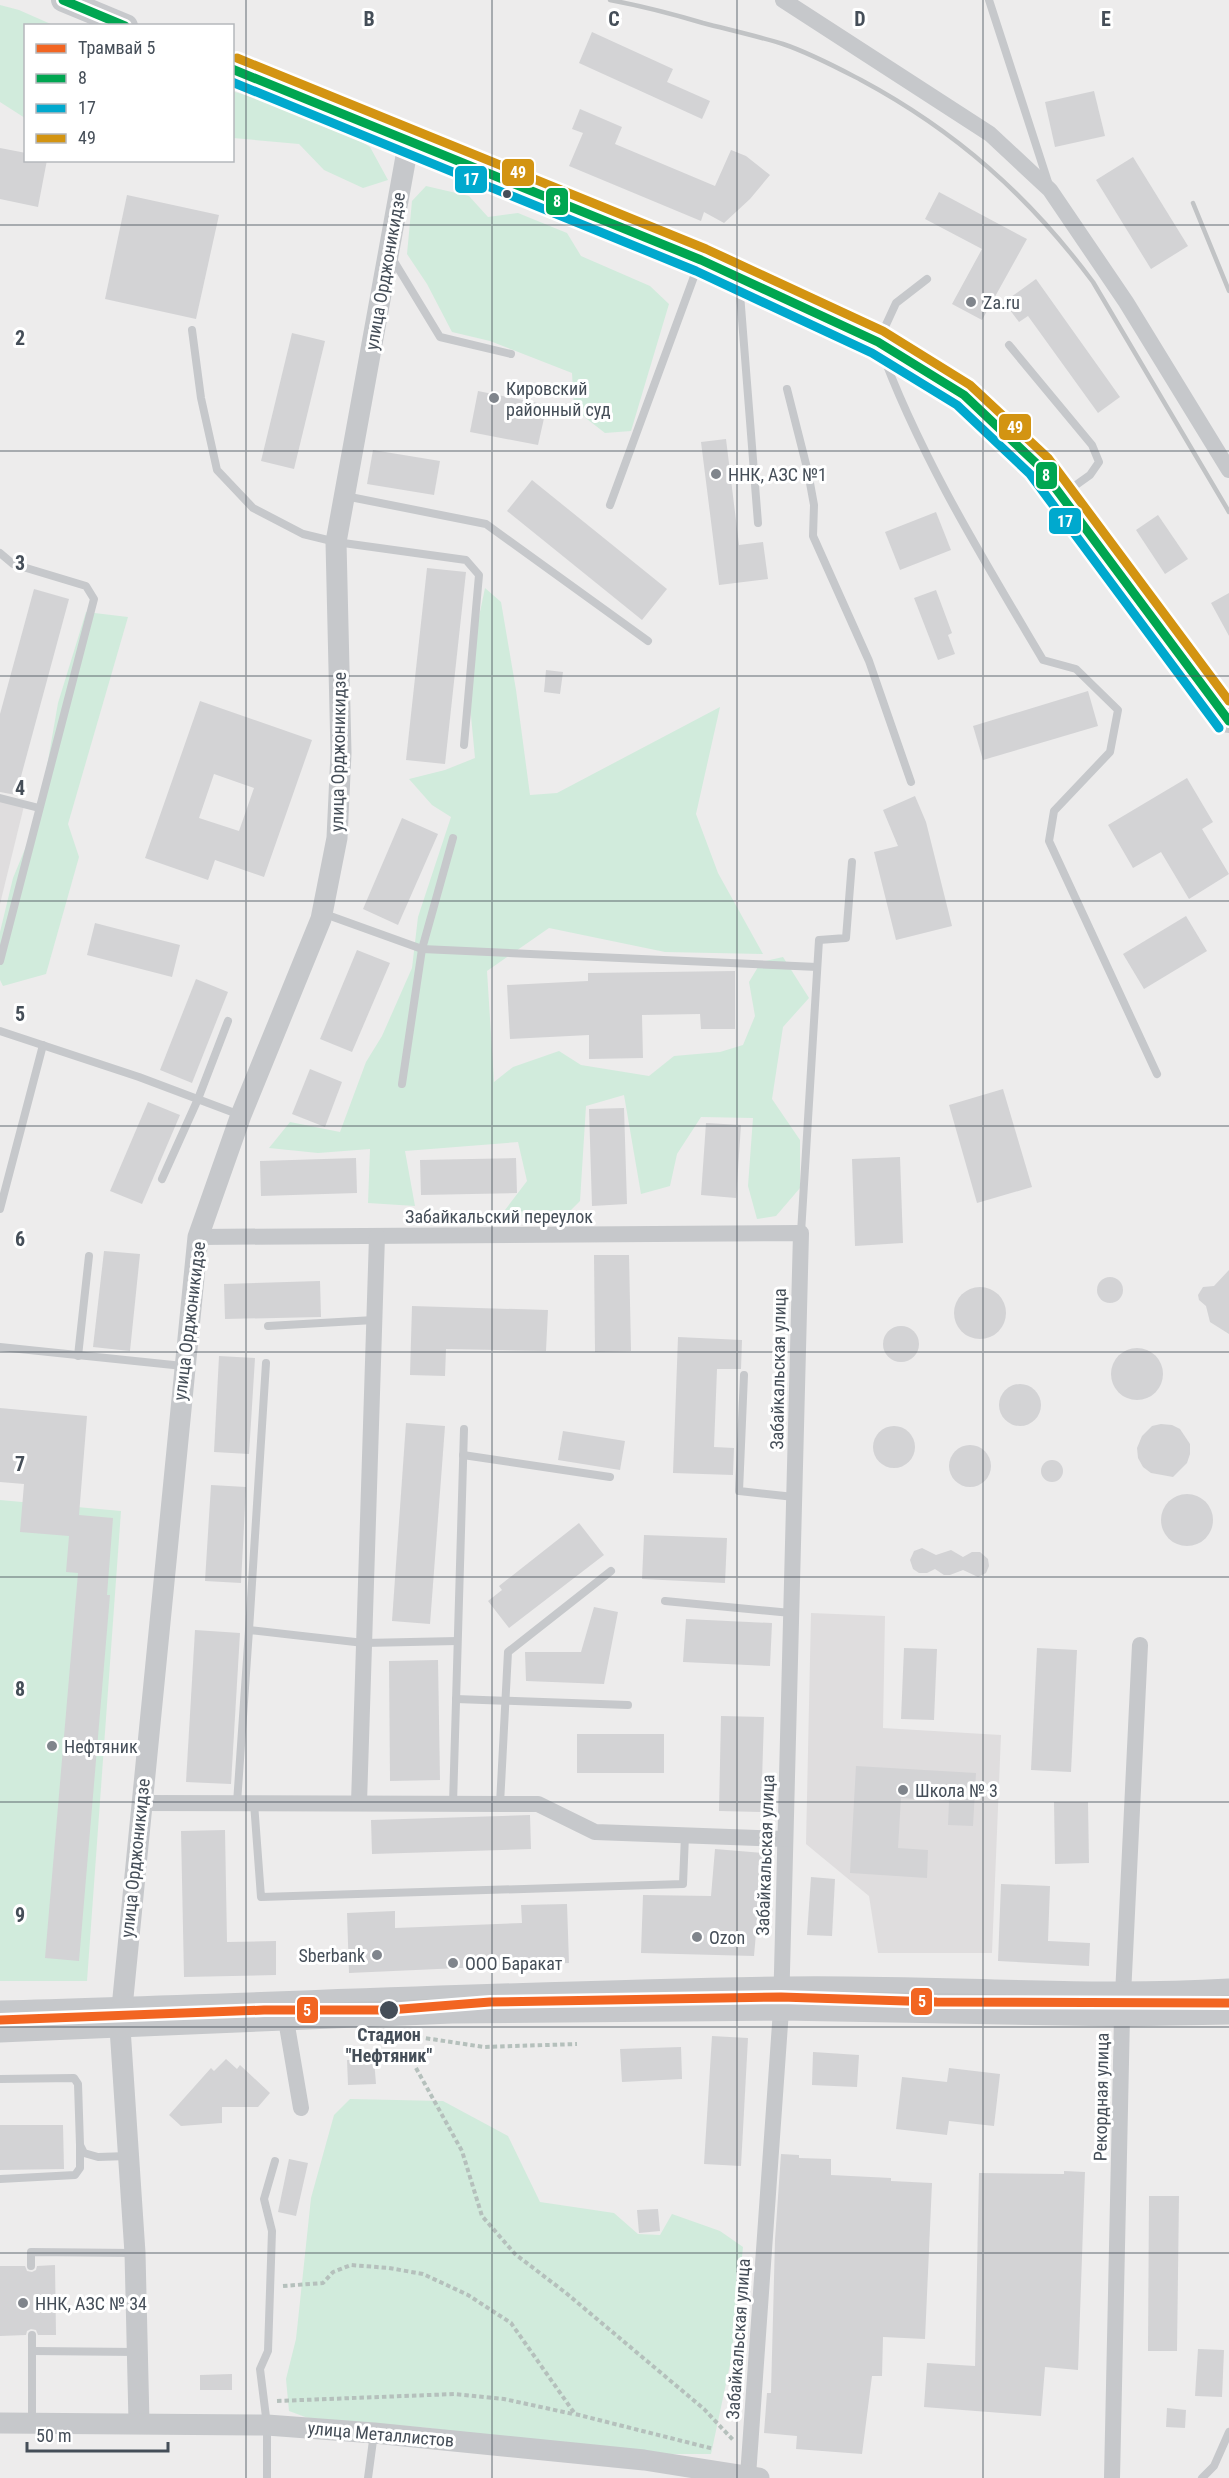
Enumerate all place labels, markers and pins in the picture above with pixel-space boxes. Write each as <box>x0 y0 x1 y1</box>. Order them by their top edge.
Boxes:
unlabelled marker <box>501 188 513 200</box>
place label: Za.ru <box>983 292 1020 313</box>
marker: Za.ru <box>964 295 978 309</box>
place label: Кировский районный суд <box>506 378 611 420</box>
marker: Кировский районный суд <box>487 391 501 405</box>
place label: ННК, АЗС №1 <box>728 464 827 485</box>
marker: ННК, АЗС №1 <box>709 467 723 481</box>
place label: Нефтяник <box>64 1736 138 1757</box>
marker: Нефтяник <box>45 1739 59 1753</box>
place label: Школа № 3 <box>915 1780 998 1801</box>
marker: Школа № 3 <box>896 1783 910 1797</box>
place label: Ozon <box>709 1927 745 1948</box>
marker: Ozon <box>690 1930 704 1944</box>
place label: Sberbank <box>299 1945 365 1966</box>
marker: Sberbank <box>370 1948 384 1962</box>
place label: ООО Баракат <box>465 1953 563 1974</box>
marker: ООО Баракат <box>446 1956 460 1970</box>
marker: Стадион "Нефтяник" <box>378 1999 400 2021</box>
place label: Стадион "Нефтяник" <box>346 2024 432 2066</box>
place label: ННК, АЗС № 34 <box>35 2293 147 2314</box>
marker: ННК, АЗС № 34 <box>16 2296 30 2310</box>

